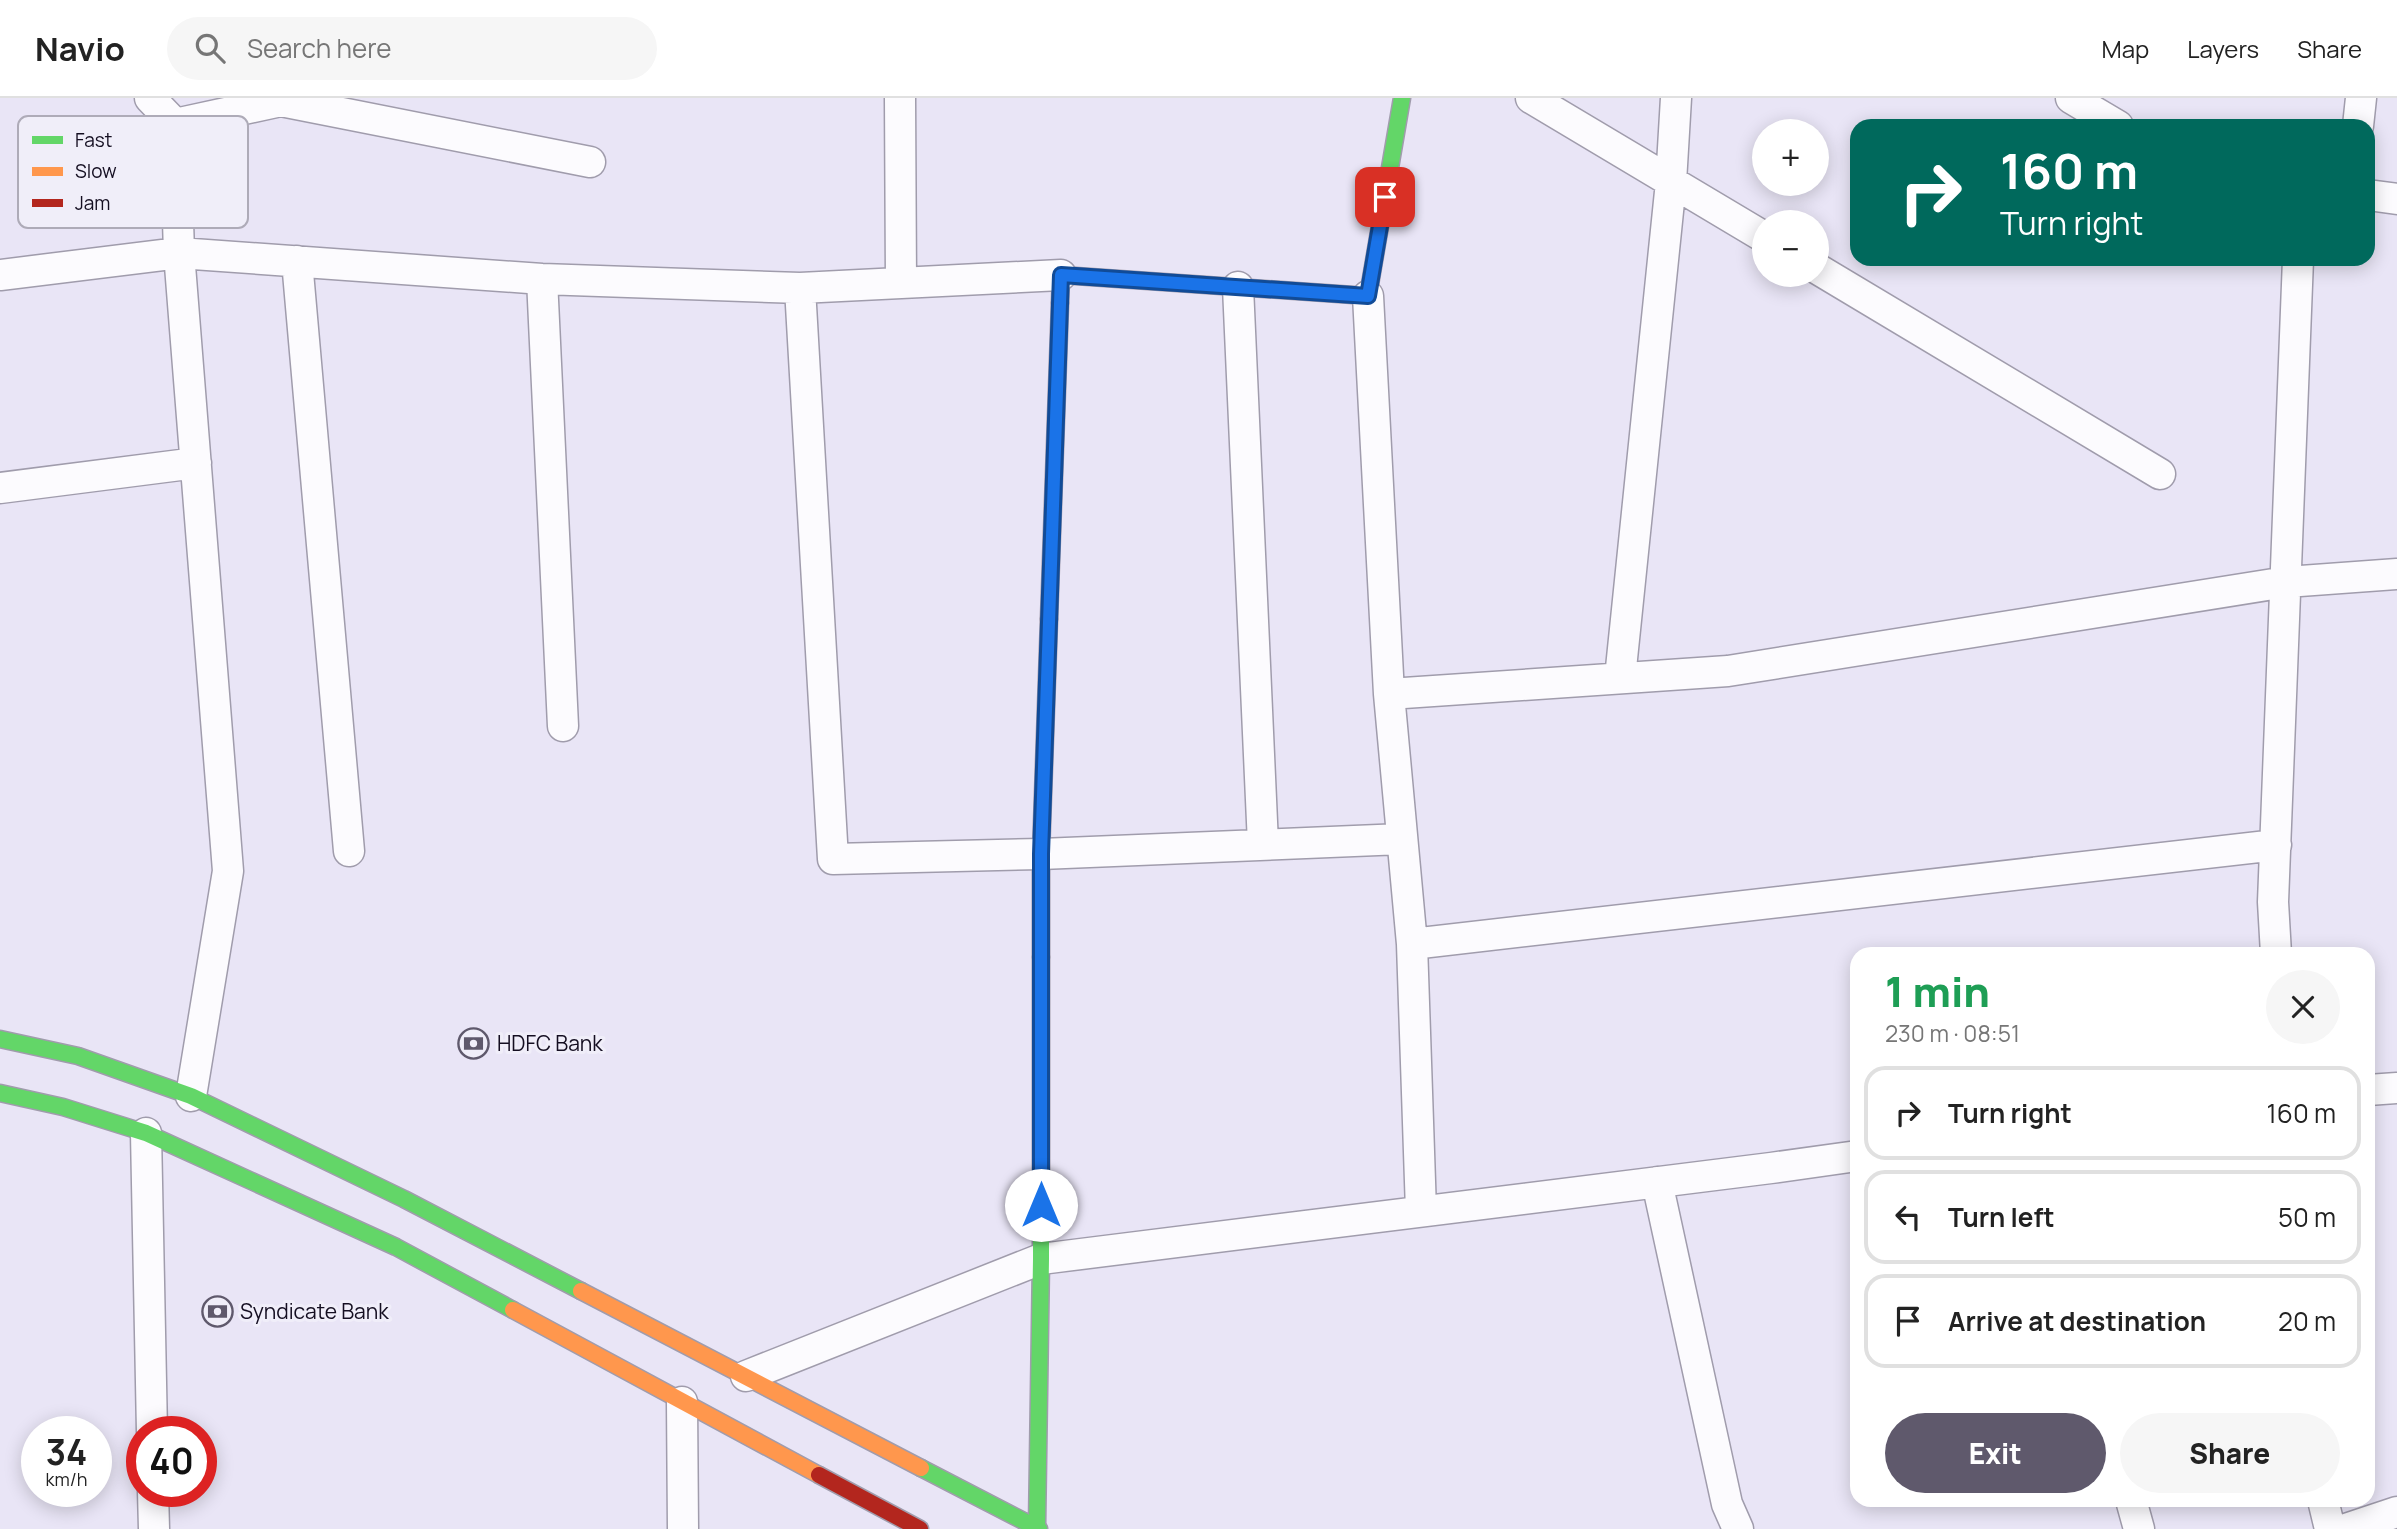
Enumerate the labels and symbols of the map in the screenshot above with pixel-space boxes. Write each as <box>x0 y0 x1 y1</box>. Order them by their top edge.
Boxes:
legend <box>18 116 248 228</box>
text: Fast <box>75 127 112 153</box>
text: Slow <box>75 158 117 184</box>
pin <box>1355 167 1415 227</box>
text: Jam <box>75 190 110 216</box>
bank icon: HDFC Bank <box>457 1026 491 1060</box>
place label: HDFC Bank <box>497 1029 603 1057</box>
position arrow <box>1004 1168 1078 1242</box>
bank icon: Syndicate Bank <box>200 1294 234 1328</box>
place label: Syndicate Bank <box>240 1297 389 1325</box>
speed limit sign: 40 <box>126 1416 217 1507</box>

